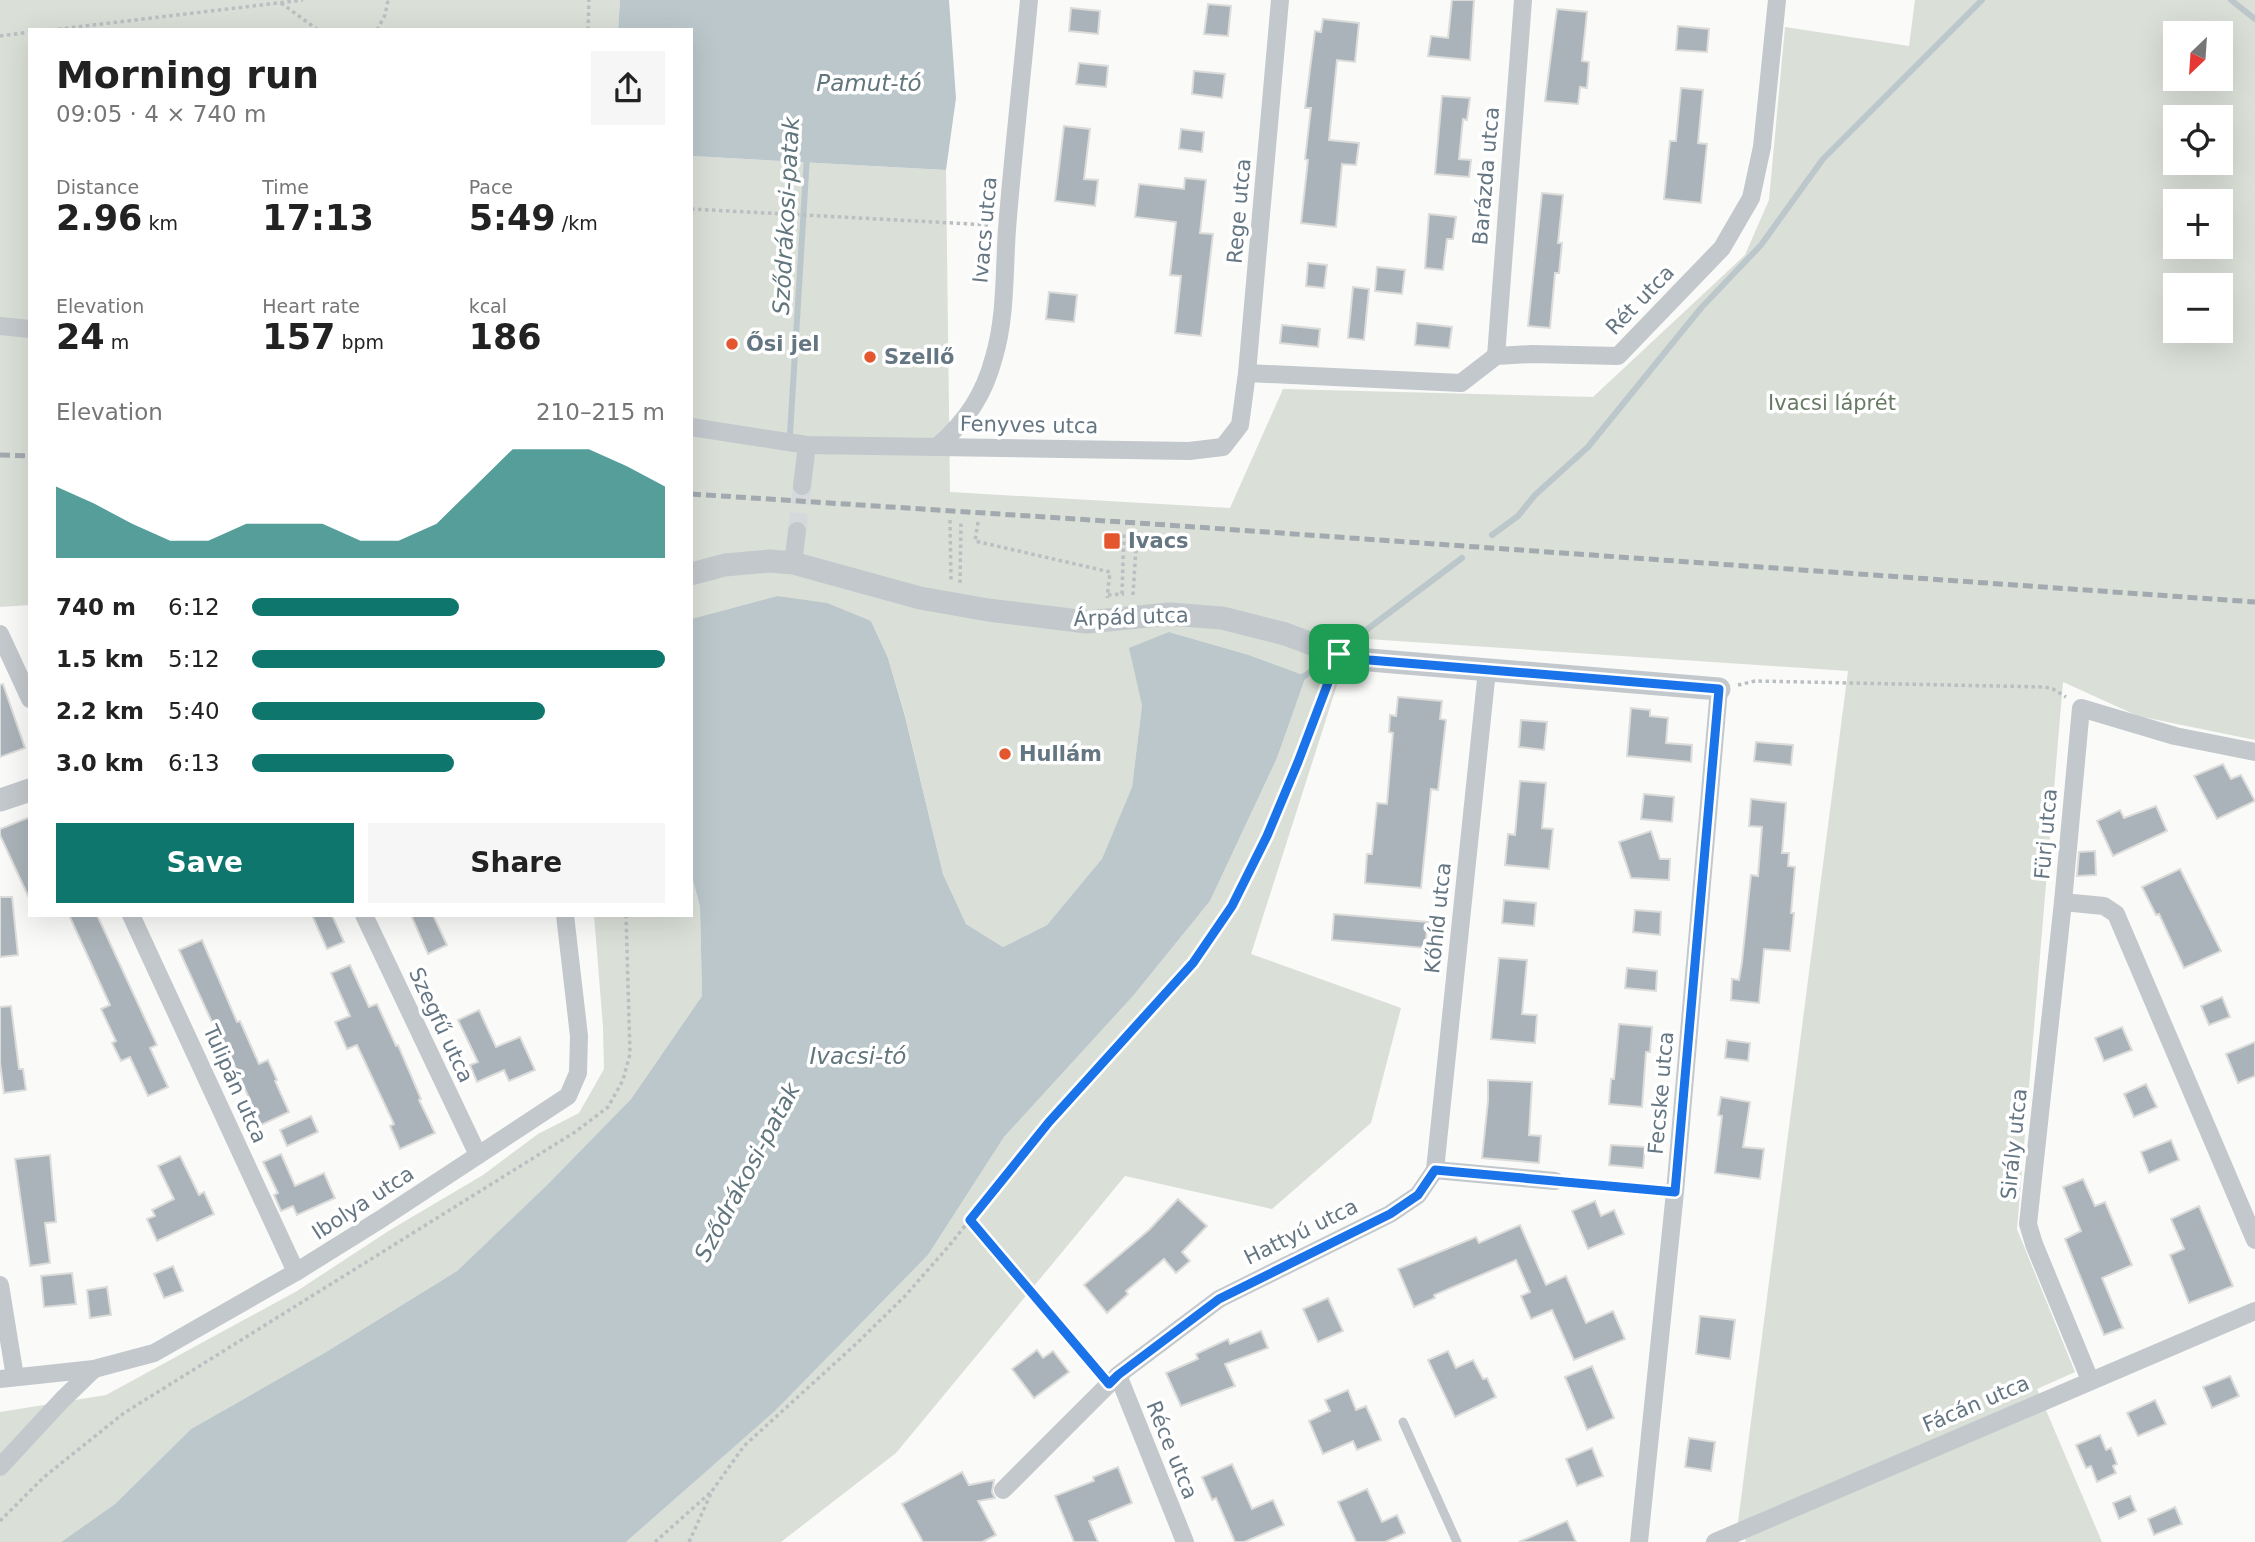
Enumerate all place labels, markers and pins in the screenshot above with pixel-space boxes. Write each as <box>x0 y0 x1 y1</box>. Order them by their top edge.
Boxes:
place label: Ősi jel <box>746 331 820 356</box>
marker: Ősi jel <box>724 336 740 352</box>
place label: Szellő <box>884 345 954 369</box>
marker: Szellő <box>862 349 878 365</box>
place label: Ivacs <box>1128 529 1189 553</box>
marker: Ivacs <box>1102 531 1122 551</box>
pin <box>1309 624 1369 684</box>
place label: Hullám <box>1019 742 1102 766</box>
marker: Hullám <box>997 746 1013 762</box>

